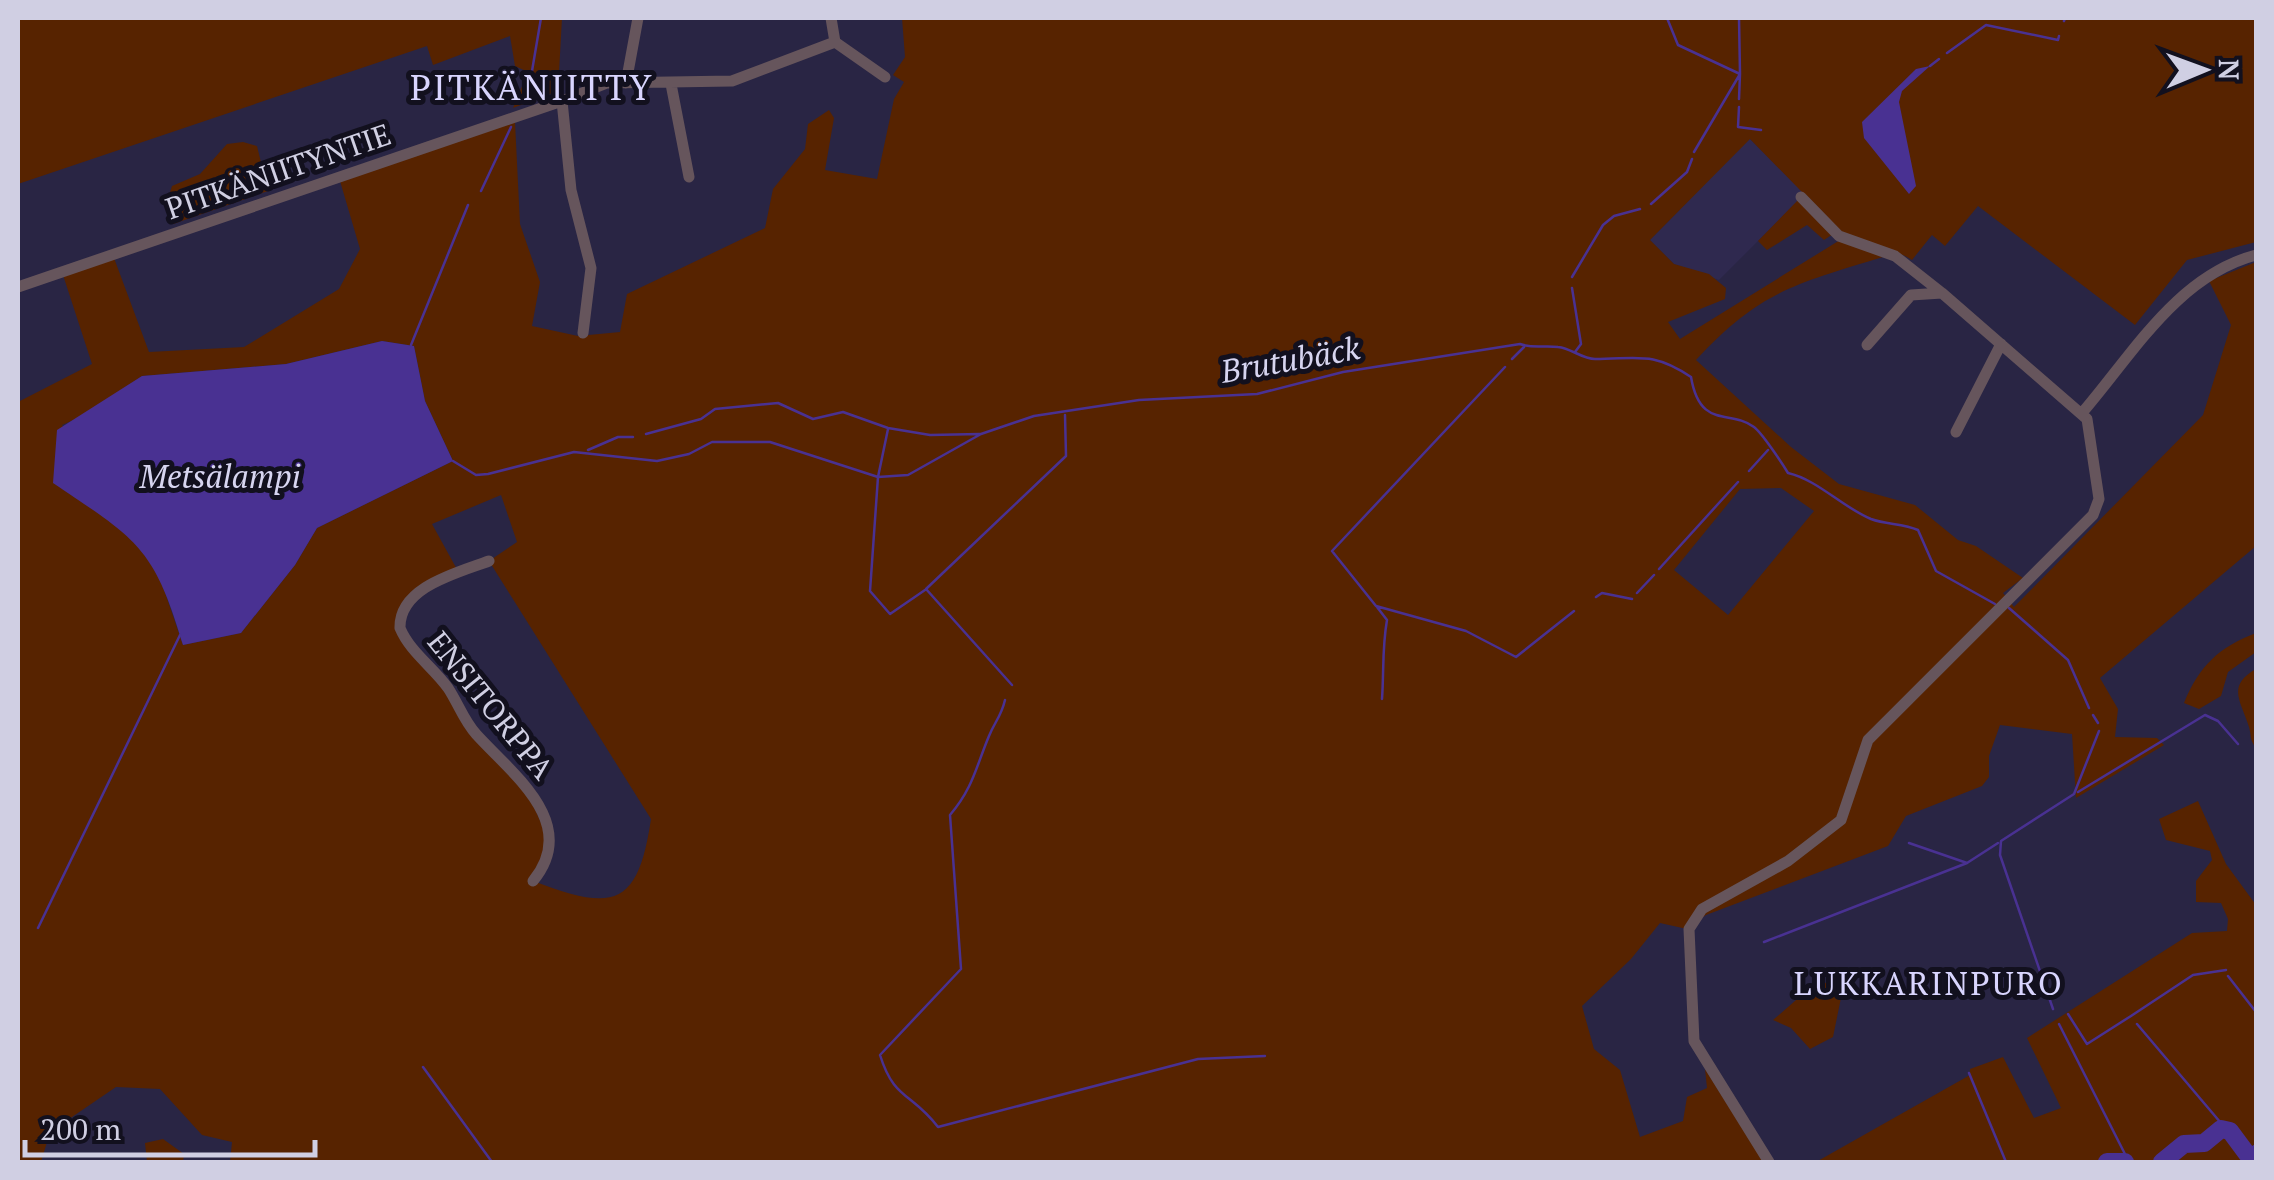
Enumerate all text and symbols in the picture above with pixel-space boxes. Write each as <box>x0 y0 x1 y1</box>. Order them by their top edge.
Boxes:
north arrow <box>2154 20 2254 120</box>
text: N <box>2211 59 2248 80</box>
district label: PITKÄNIITTY <box>410 64 654 110</box>
street label: PITKÄNIITYNTIE <box>160 114 396 228</box>
water label: Brutubäck <box>1216 326 1363 392</box>
water label: Metsälampi <box>138 455 301 497</box>
street label: ENSITORPPA <box>419 623 563 788</box>
district label: LUKKARINPURO <box>1794 962 2064 1004</box>
scale bar <box>25 1095 315 1157</box>
text: 200 m <box>40 1109 121 1149</box>

